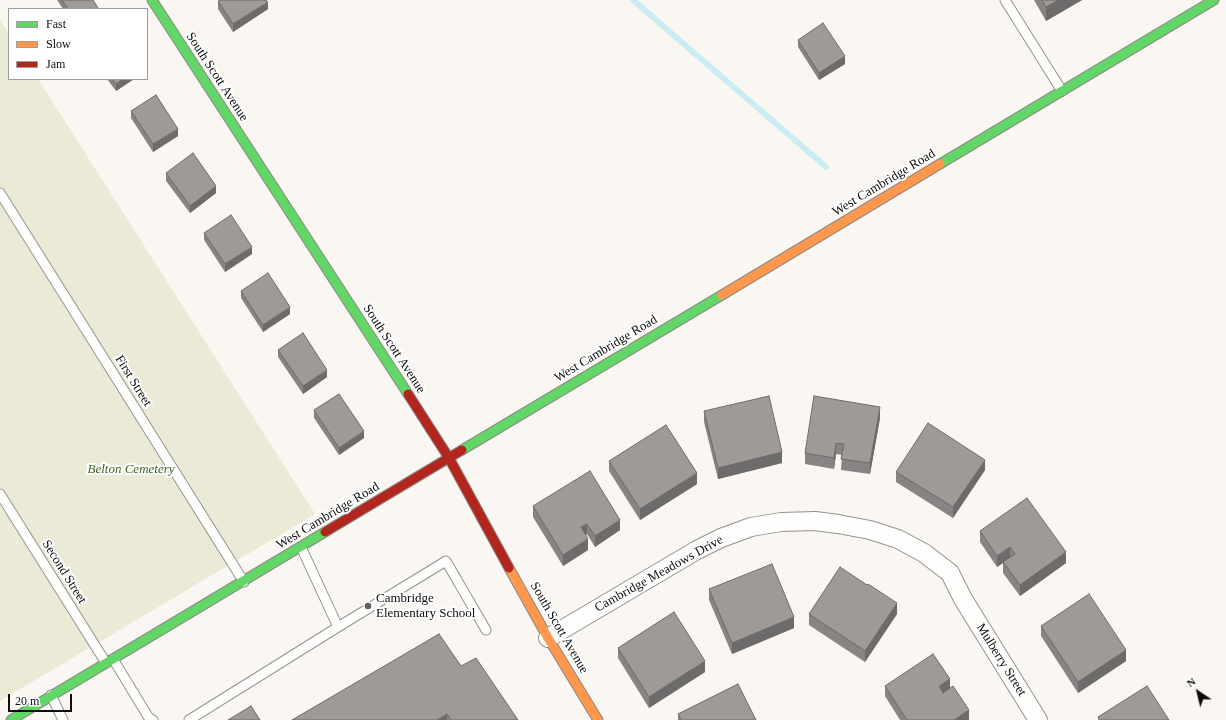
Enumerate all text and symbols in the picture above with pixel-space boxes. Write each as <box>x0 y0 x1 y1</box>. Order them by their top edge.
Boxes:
legend <box>8 8 148 80</box>
text: Fast <box>46 17 66 31</box>
street label: South Scott Avenue <box>182 30 252 124</box>
text: Slow <box>46 37 71 51</box>
text: Jam <box>46 57 65 71</box>
street label: West Cambridge Road <box>830 146 938 220</box>
street label: South Scott Avenue <box>359 302 429 396</box>
street label: West Cambridge Road <box>552 312 660 386</box>
street label: First Street <box>111 353 155 409</box>
park label: Belton Cemetery <box>88 462 174 478</box>
street label: West Cambridge Road <box>274 479 382 553</box>
street label: Cambridge Meadows Drive <box>592 532 726 616</box>
street label: Second Street <box>38 537 90 607</box>
street label: South Scott Avenue <box>526 579 592 677</box>
place label: Cambridge Elementary School <box>376 591 475 622</box>
marker: Cambridge Elementary School <box>363 601 373 611</box>
street label: Mulberry Street <box>972 621 1030 699</box>
north arrow <box>1178 672 1218 712</box>
text: N <box>1184 675 1198 689</box>
scale bar <box>10 686 74 712</box>
text: 20 m <box>15 694 39 708</box>

